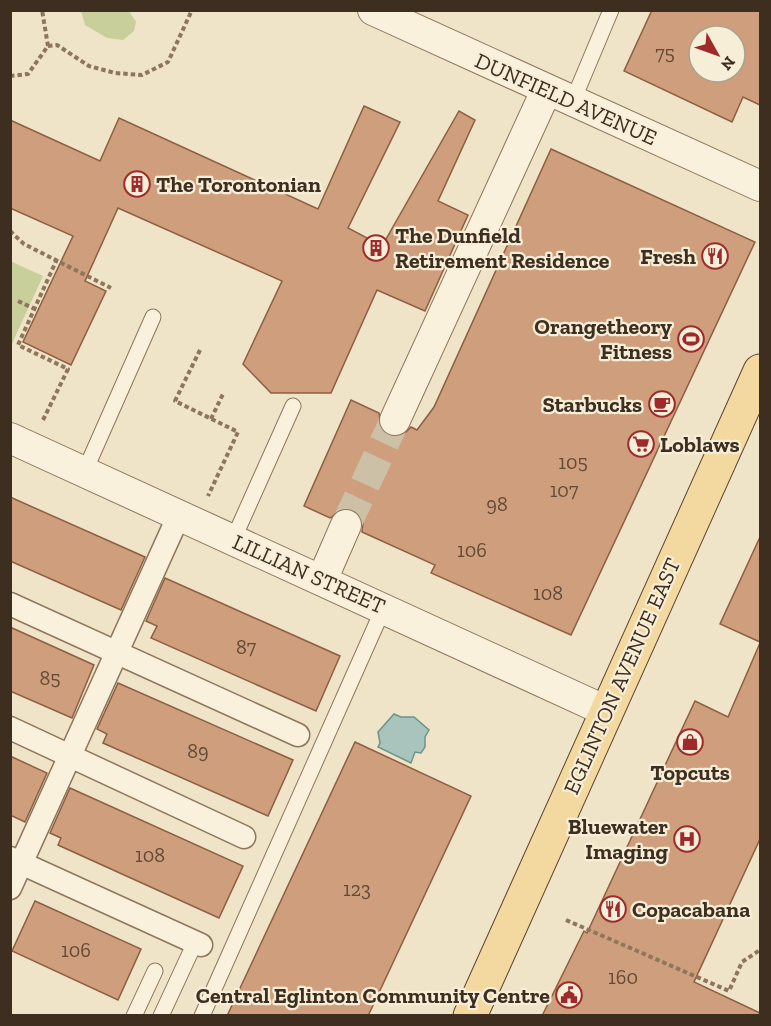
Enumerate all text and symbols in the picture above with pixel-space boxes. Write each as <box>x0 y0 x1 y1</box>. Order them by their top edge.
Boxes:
north arrow <box>687 24 747 84</box>
house number: 75 <box>655 41 675 65</box>
street label: DUNFIELD AVENUE <box>471 47 661 151</box>
text: N <box>717 53 739 74</box>
building icon: The Torontonian <box>122 169 152 199</box>
place label: The Torontonian <box>156 171 321 198</box>
place label: The Dunfield Retirement Residence <box>395 222 610 274</box>
building icon: The Dunfield Retirement Residence <box>361 233 391 263</box>
restaurant icon: Fresh <box>700 241 730 271</box>
place label: Fresh <box>640 243 696 270</box>
place label: Orangetheory Fitness <box>534 313 672 365</box>
sports icon: Orangetheory Fitness <box>676 324 706 354</box>
cafe icon: Starbucks <box>647 389 677 419</box>
place label: Starbucks <box>543 391 642 418</box>
supermarket icon: Loblaws <box>626 429 656 459</box>
place label: Loblaws <box>660 431 740 458</box>
house number: 105 <box>558 450 588 474</box>
house number: 107 <box>550 478 579 502</box>
house number: 98 <box>486 492 508 516</box>
street label: LILLIAN STREET <box>229 528 390 620</box>
house number: 106 <box>457 538 487 562</box>
street label: EGLINTON AVENUE EAST <box>558 553 686 798</box>
house number: 108 <box>533 581 563 605</box>
house number: 87 <box>236 635 257 659</box>
house number: 85 <box>40 666 61 690</box>
shop icon: Topcuts <box>675 727 705 757</box>
house number: 89 <box>187 739 209 763</box>
place label: Topcuts <box>650 759 730 786</box>
place label: Bluewater Imaging <box>568 813 668 865</box>
hospital icon: Bluewater Imaging <box>672 824 702 854</box>
house number: 108 <box>135 843 165 867</box>
house number: 123 <box>343 877 371 901</box>
restaurant icon: Copacabana <box>598 894 628 924</box>
place label: Copacabana <box>632 896 750 923</box>
house number: 106 <box>61 938 91 962</box>
house number: 160 <box>608 965 638 989</box>
public building icon: Central Eglinton Community Centre <box>554 980 584 1010</box>
place label: Central Eglinton Community Centre <box>196 982 550 1009</box>

